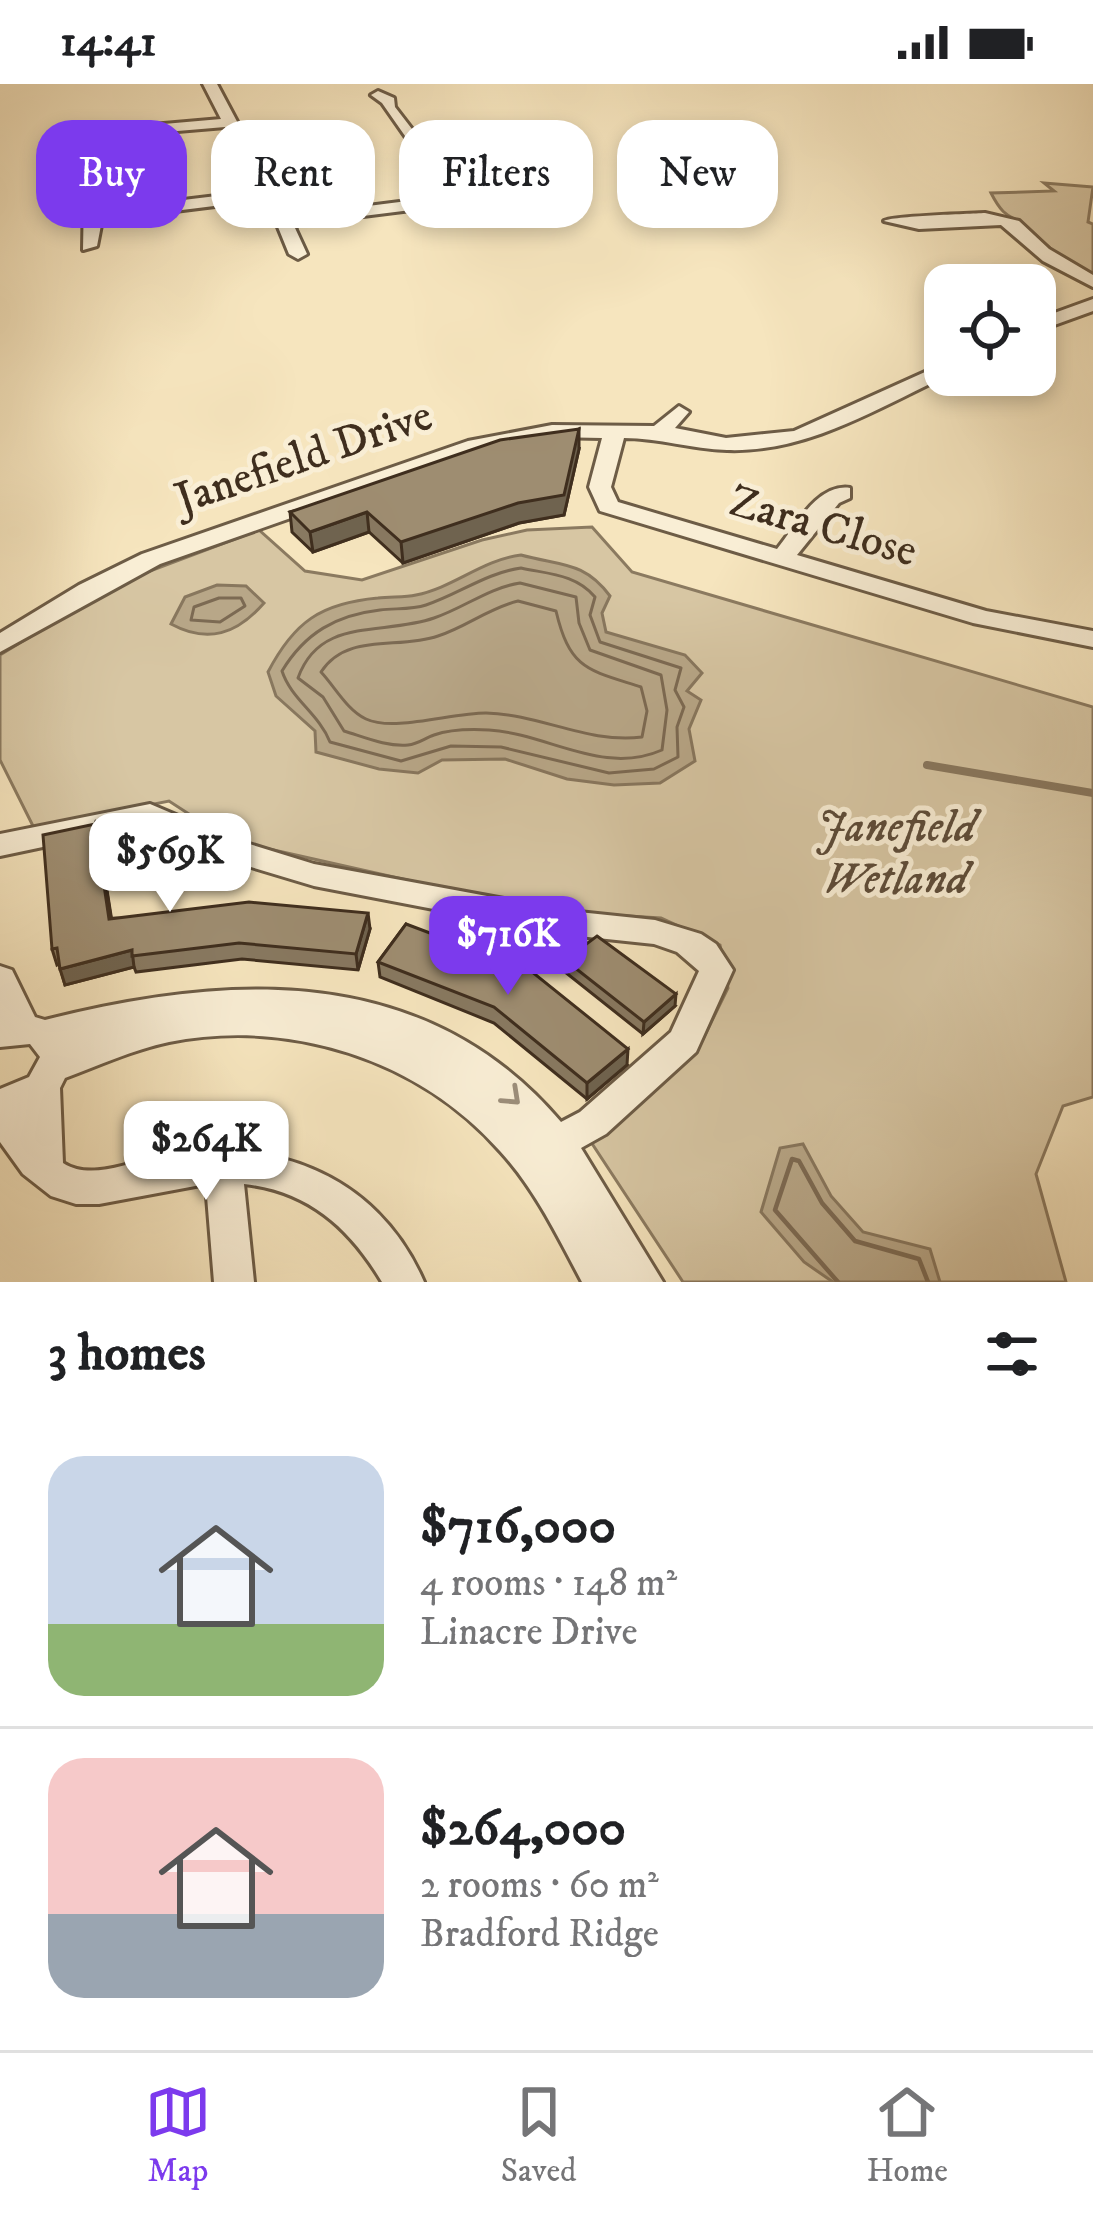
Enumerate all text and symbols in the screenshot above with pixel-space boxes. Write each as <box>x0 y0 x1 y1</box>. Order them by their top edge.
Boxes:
text: 14:41 <box>60 14 157 70</box>
chip: Buy <box>36 120 187 228</box>
chip: Rent <box>211 120 375 228</box>
chip: Filters <box>399 120 593 228</box>
chip: New <box>617 120 778 228</box>
map controls <box>924 264 1056 396</box>
button: locate <box>924 264 1056 396</box>
street label: Janefield Drive <box>164 388 440 529</box>
street label: Zara Close <box>723 474 923 580</box>
park label: Janefield Wetland <box>816 800 983 908</box>
pin: $569K <box>86 813 254 915</box>
text: $569K <box>116 827 224 876</box>
pin: $716K <box>424 896 592 998</box>
text: $716K <box>456 910 560 959</box>
one-way arrow <box>498 1082 520 1104</box>
pin: $264K <box>122 1101 290 1203</box>
text: $264K <box>151 1115 261 1164</box>
icon: filters <box>979 1321 1045 1387</box>
text: 3 homes <box>48 1322 206 1386</box>
text: $716,000 <box>420 1495 616 1559</box>
icon: home <box>144 1504 288 1648</box>
text: 4 rooms · 148 m² <box>420 1559 677 1608</box>
text: Linacre Drive <box>420 1608 638 1657</box>
text: $264,000 <box>420 1797 626 1861</box>
icon: home <box>144 1806 288 1950</box>
text: 2 rooms · 60 m² <box>420 1861 659 1910</box>
text: Bradford Ridge <box>420 1910 659 1959</box>
tab: Map <box>145 2079 211 2192</box>
tab: Saved <box>501 2079 577 2192</box>
tab: Home <box>866 2079 948 2192</box>

